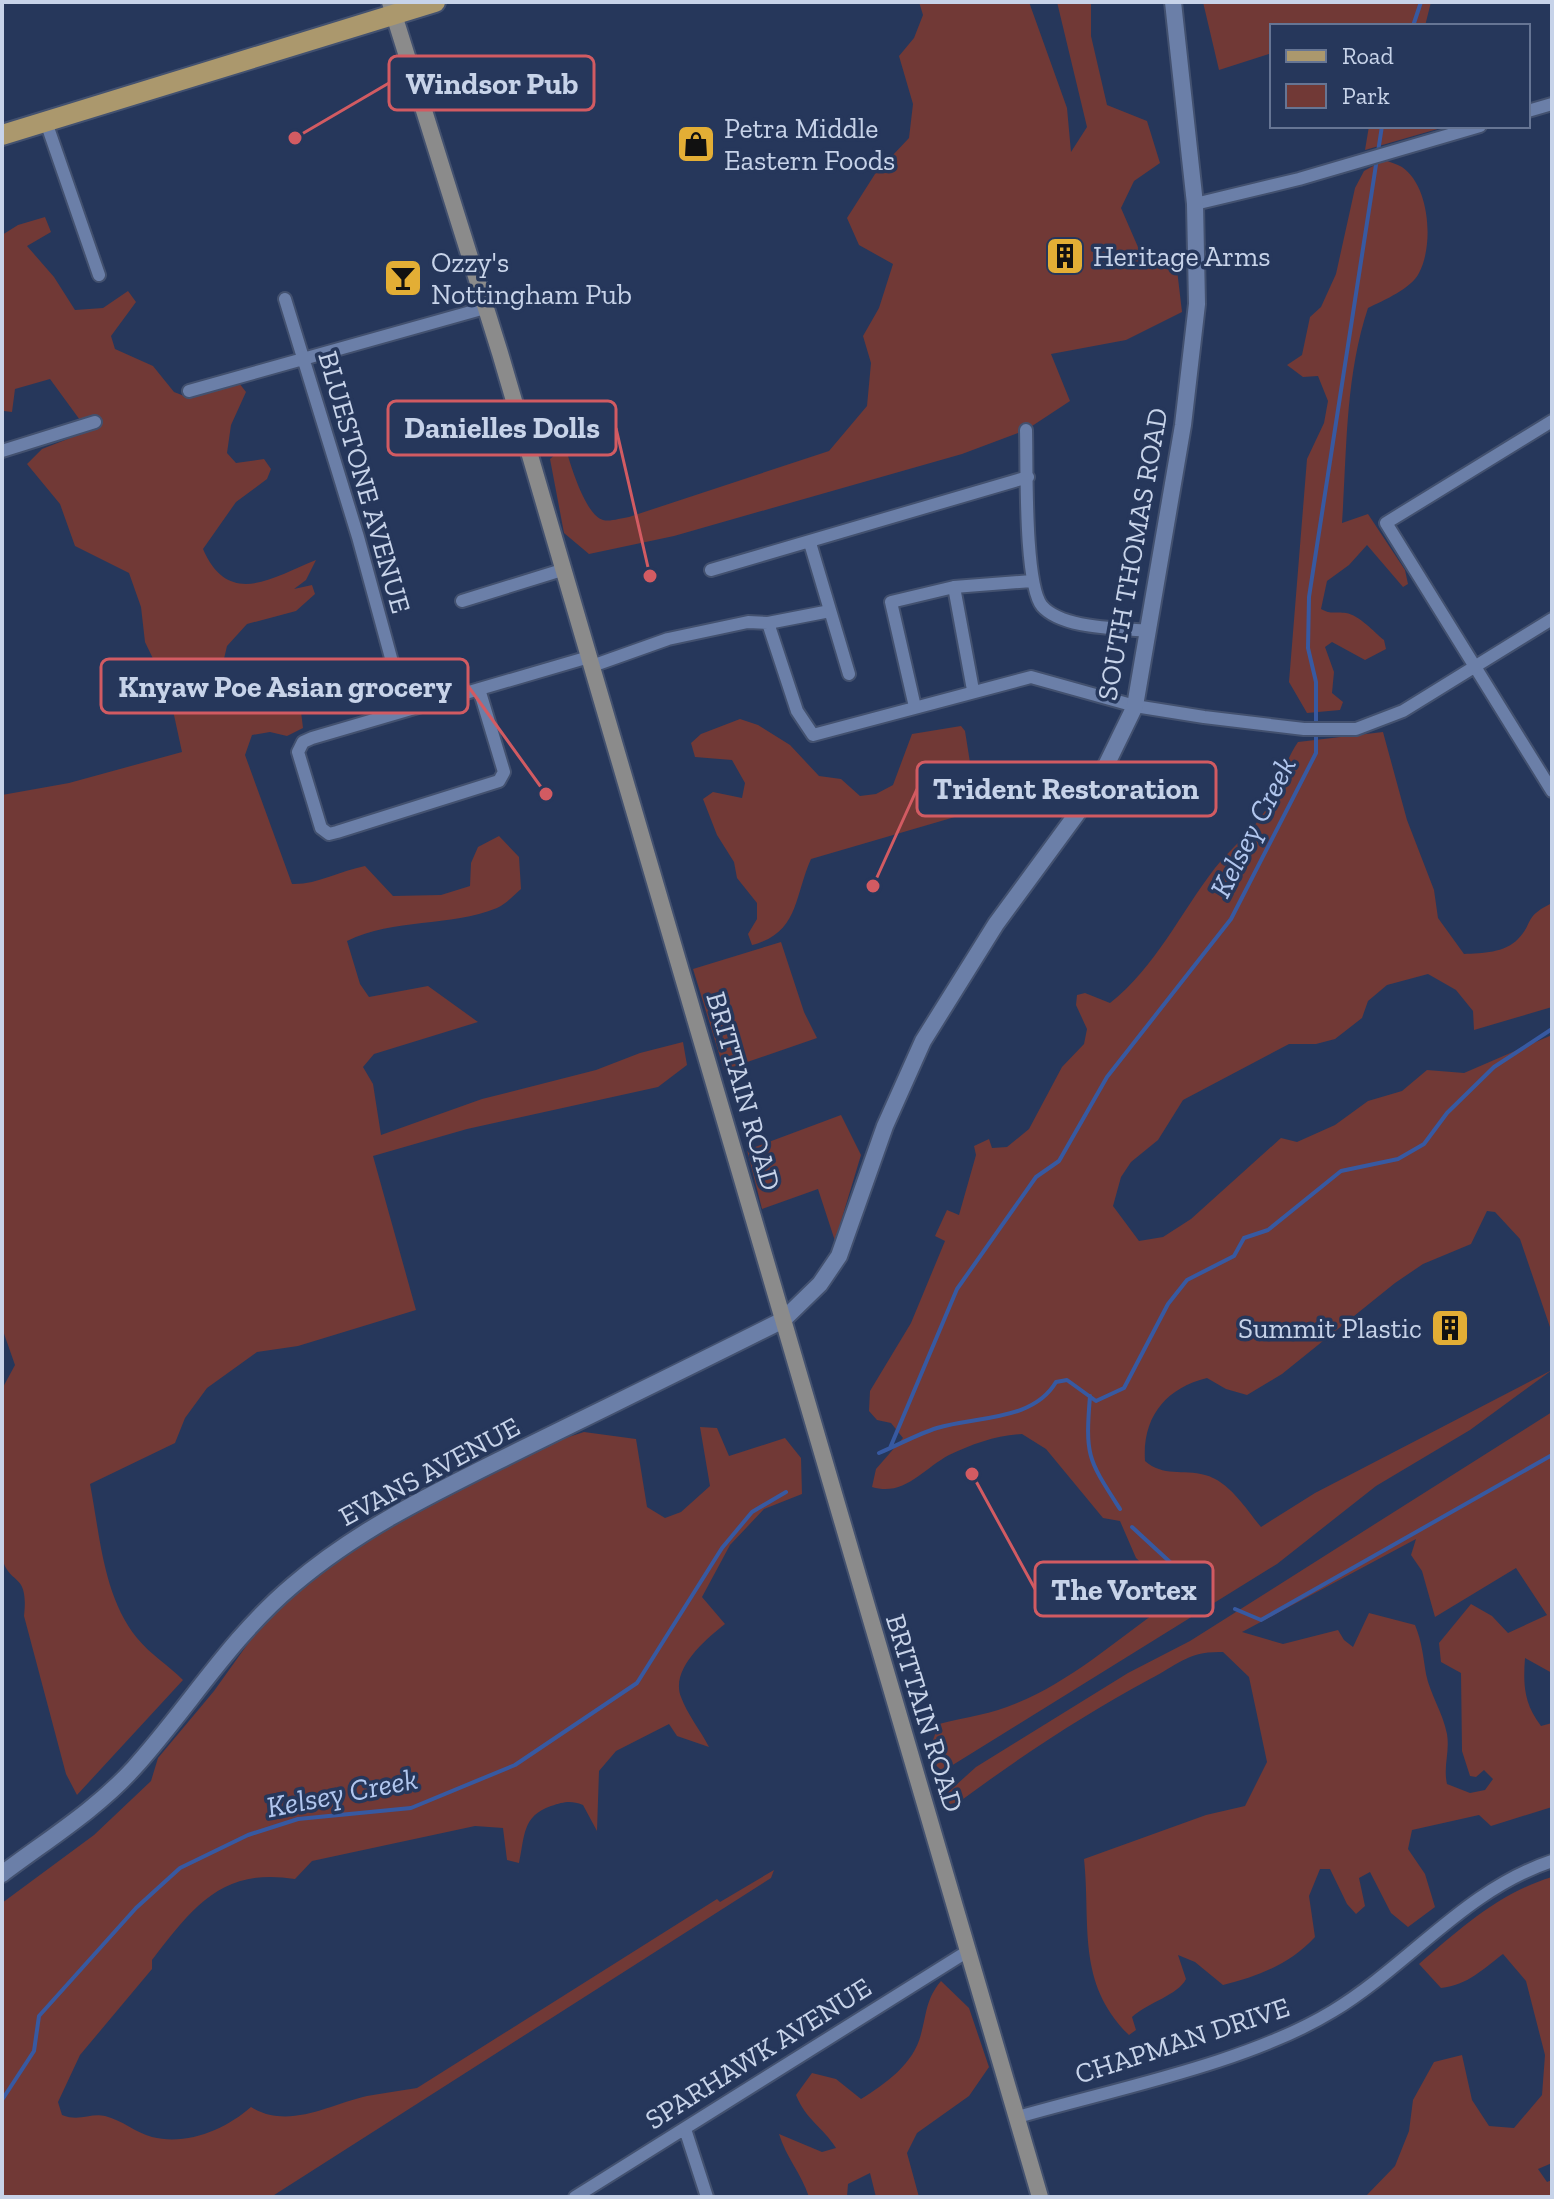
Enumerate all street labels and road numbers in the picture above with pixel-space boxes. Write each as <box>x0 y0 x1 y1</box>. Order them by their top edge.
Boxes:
street label: BLUESTONE AVENUE <box>311 347 418 617</box>
street label: SOUTH THOMAS ROAD <box>1091 405 1174 703</box>
street label: BRITTAIN ROAD <box>699 988 788 1194</box>
street label: EVANS AVENUE <box>333 1410 525 1533</box>
street label: BRITTAIN ROAD <box>879 1610 970 1816</box>
street label: SPARHAWK AVENUE <box>639 1971 877 2136</box>
street label: CHAPMAN DRIVE <box>1071 1990 1293 2091</box>

